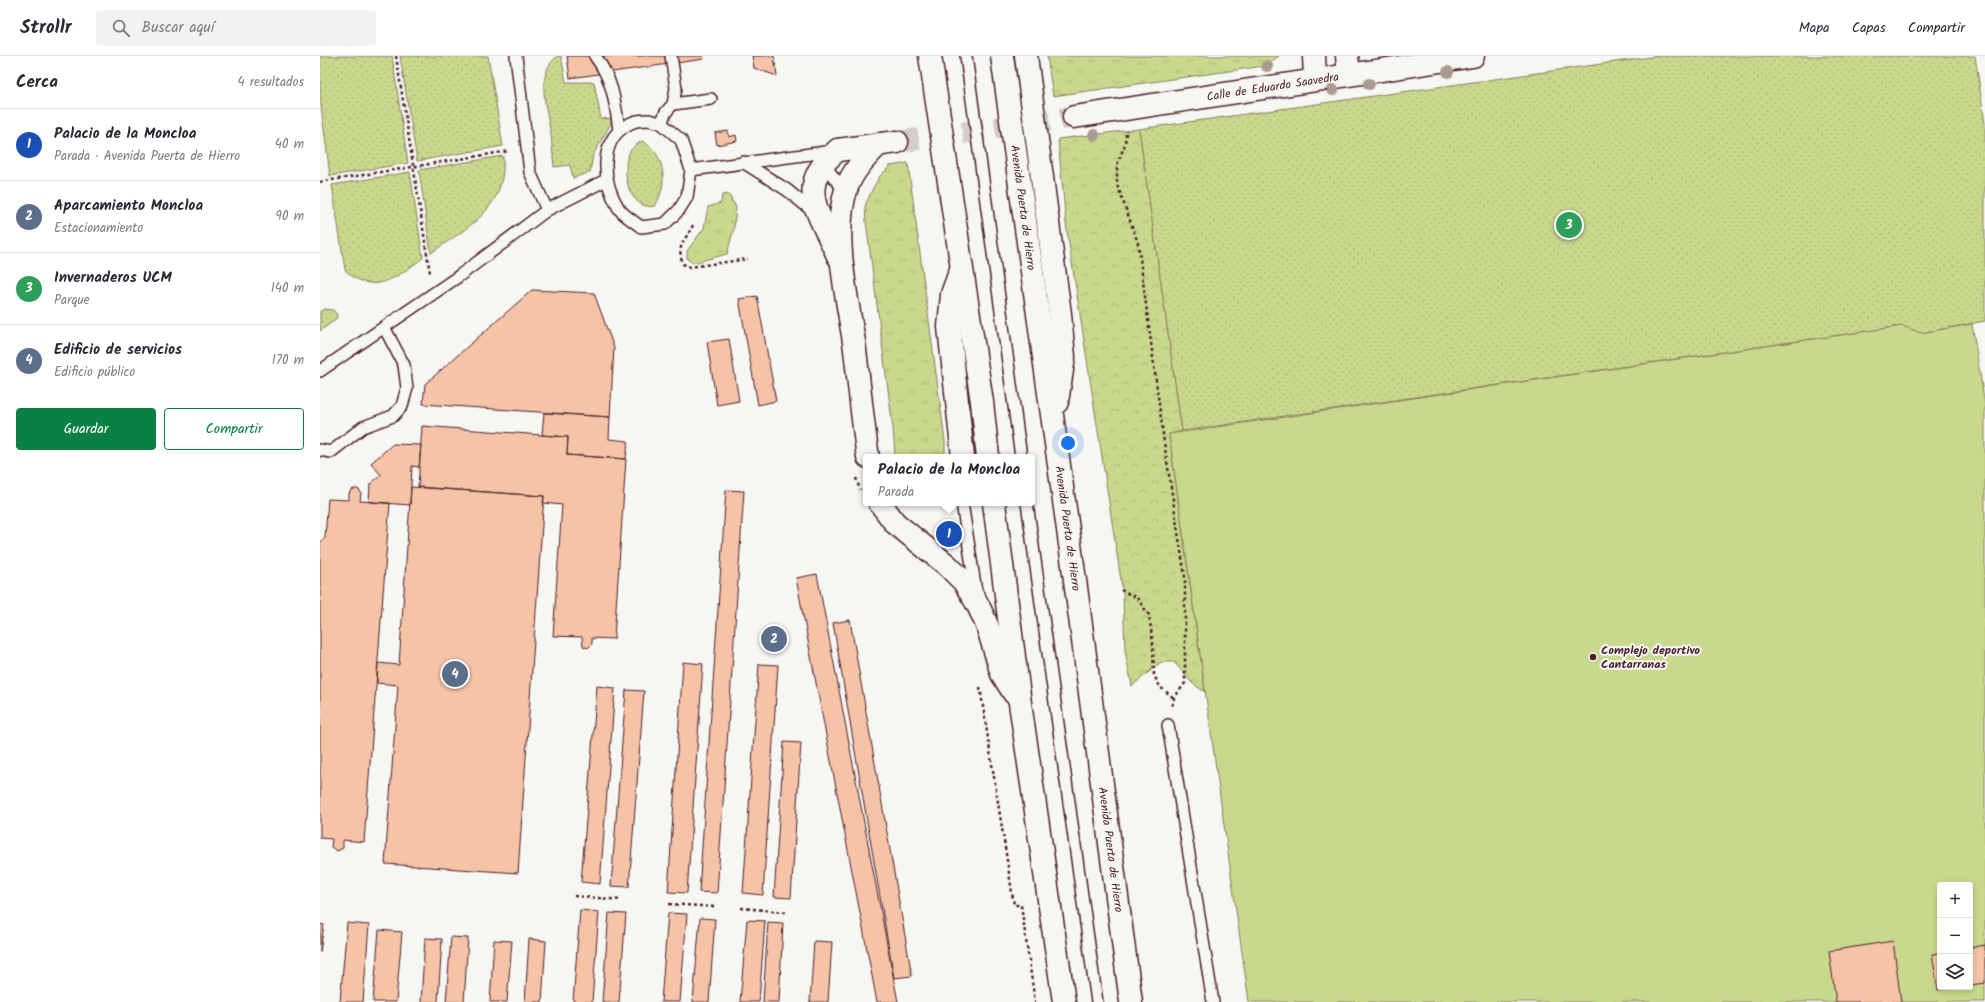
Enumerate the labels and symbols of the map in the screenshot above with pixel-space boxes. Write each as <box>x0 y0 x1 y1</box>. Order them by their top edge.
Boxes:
street label: Calle de Eduardo Saavedra <box>1205 67 1341 106</box>
street label: Avenida Puerta de Hierro <box>1005 144 1041 271</box>
pin: 3 <box>1556 210 1582 240</box>
your location <box>1058 433 1078 453</box>
street label: Avenida Puerta de Hierro <box>1050 465 1086 592</box>
pin: 1 <box>936 519 962 549</box>
pin: 2 <box>761 624 787 654</box>
place label: Complejo deportivo Cantarranas <box>1601 641 1701 674</box>
marker: Complejo deportivo Cantarranas <box>1588 652 1598 662</box>
pin: 4 <box>442 659 468 689</box>
street label: Avenida Puerta de Hierro <box>1093 786 1128 913</box>

